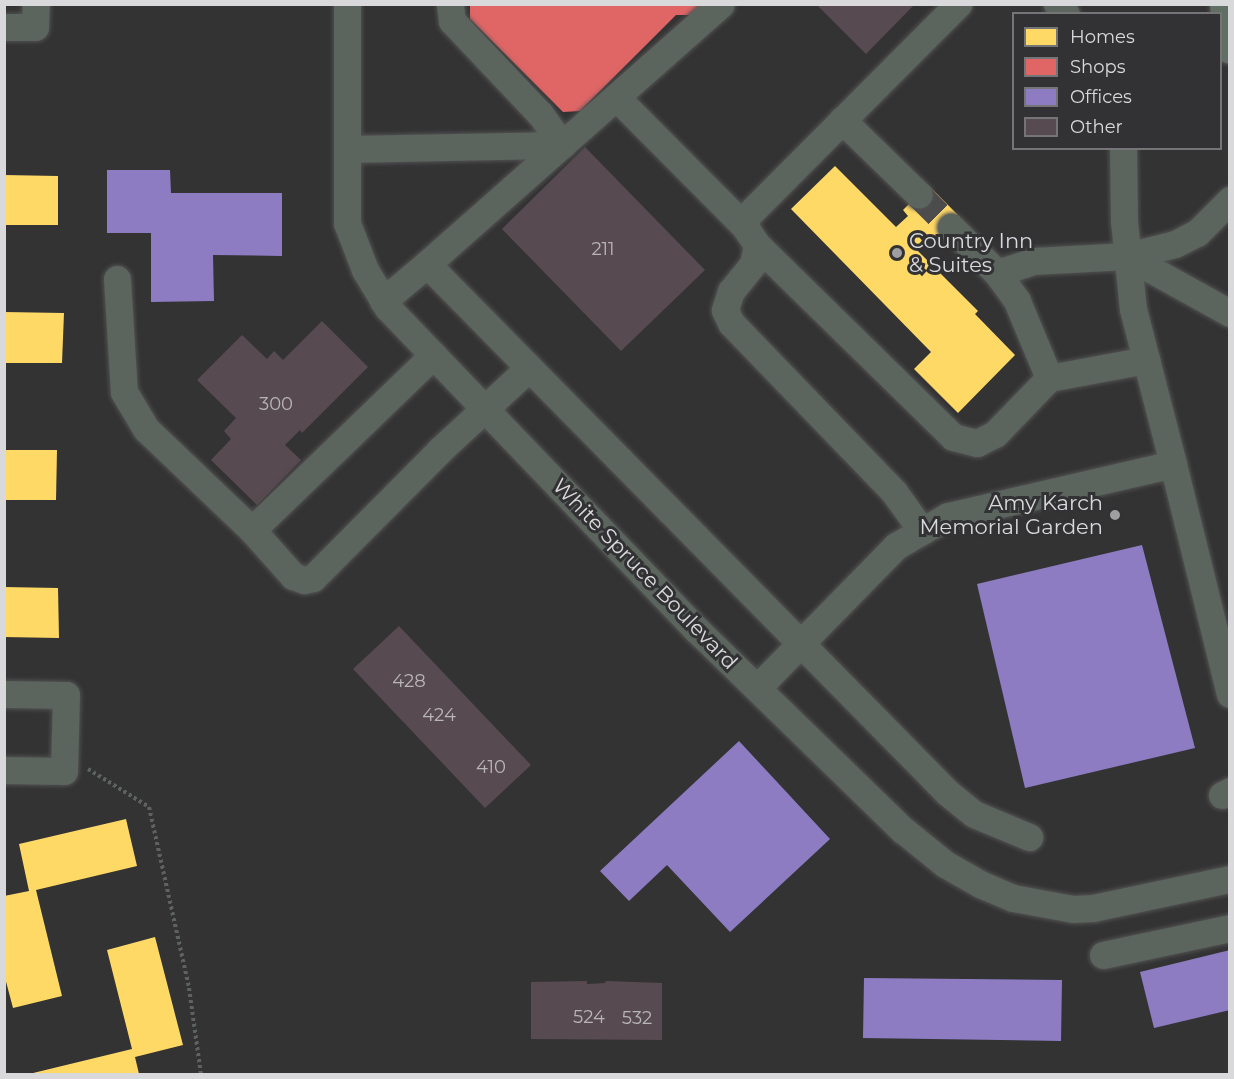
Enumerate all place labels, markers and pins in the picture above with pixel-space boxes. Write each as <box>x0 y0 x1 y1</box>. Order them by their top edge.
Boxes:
place label: Country Inn & Suites <box>909 228 1033 278</box>
marker: Country Inn & Suites <box>890 246 904 260</box>
place label: Amy Karch Memorial Garden <box>919 490 1103 540</box>
marker: Amy Karch Memorial Garden <box>1108 508 1122 522</box>

